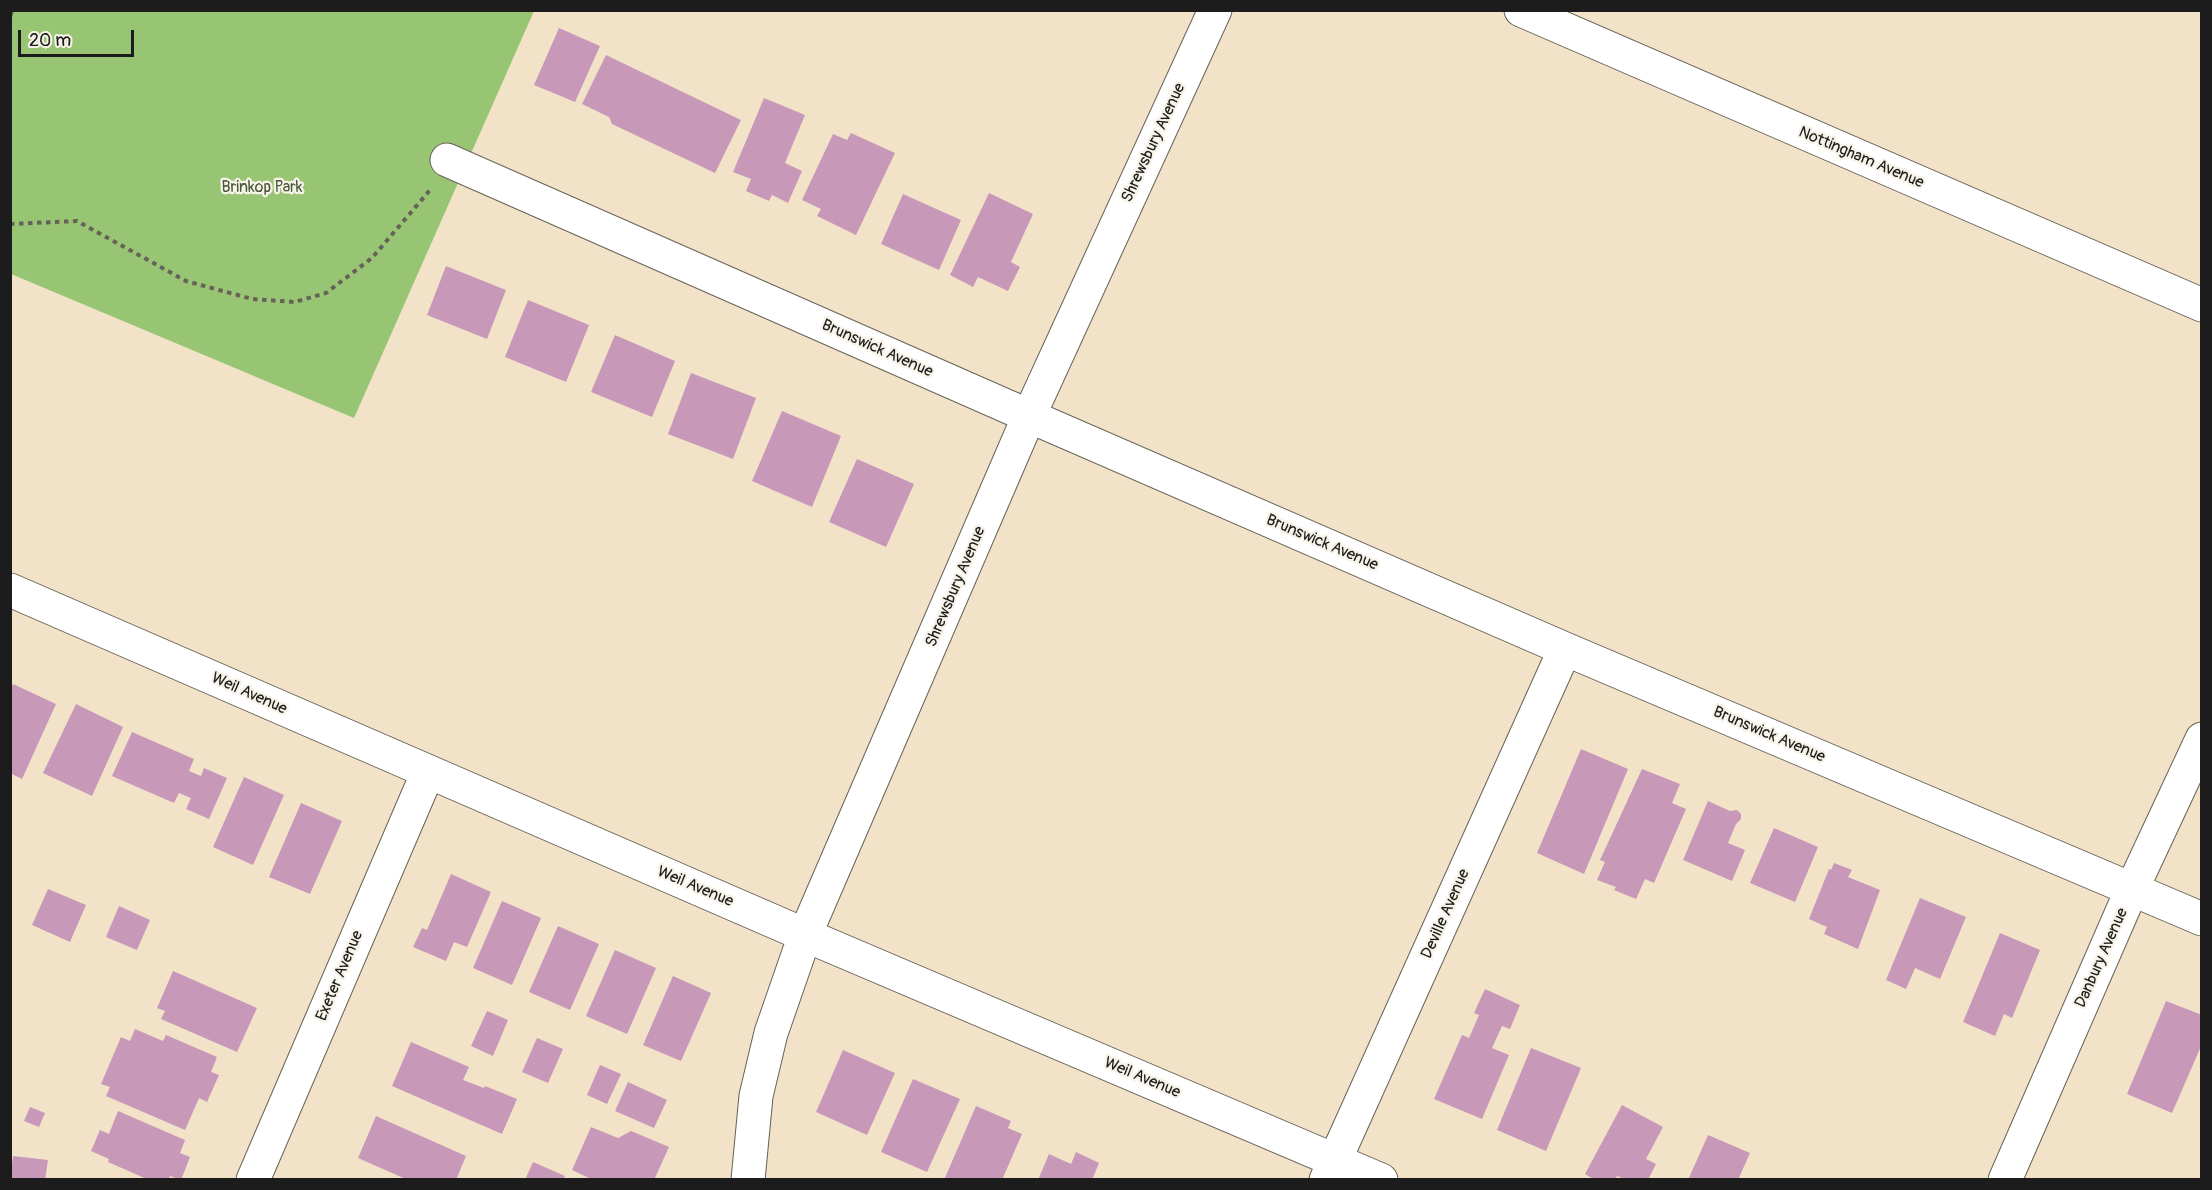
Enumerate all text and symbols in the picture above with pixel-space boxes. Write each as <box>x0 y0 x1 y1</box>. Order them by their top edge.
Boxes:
scale bar <box>21 18 136 56</box>
text: 20 m <box>29 29 71 52</box>
street label: Shrewsbury Avenue <box>1118 80 1190 206</box>
street label: Nottingham Avenue <box>1796 123 1926 193</box>
park label: Brinkop Park <box>222 178 302 198</box>
street label: Brunswick Avenue <box>818 316 936 382</box>
street label: Brunswick Avenue <box>1263 511 1381 575</box>
street label: Shrewsbury Avenue <box>922 524 990 650</box>
street label: Weil Avenue <box>208 669 290 719</box>
street label: Brunswick Avenue <box>1710 703 1828 767</box>
street label: Weil Avenue <box>654 862 736 912</box>
street label: Deville Avenue <box>1418 866 1474 962</box>
street label: Danbury Avenue <box>2071 905 2133 1011</box>
street label: Exeter Avenue <box>312 928 368 1024</box>
street label: Weil Avenue <box>1101 1053 1183 1103</box>

